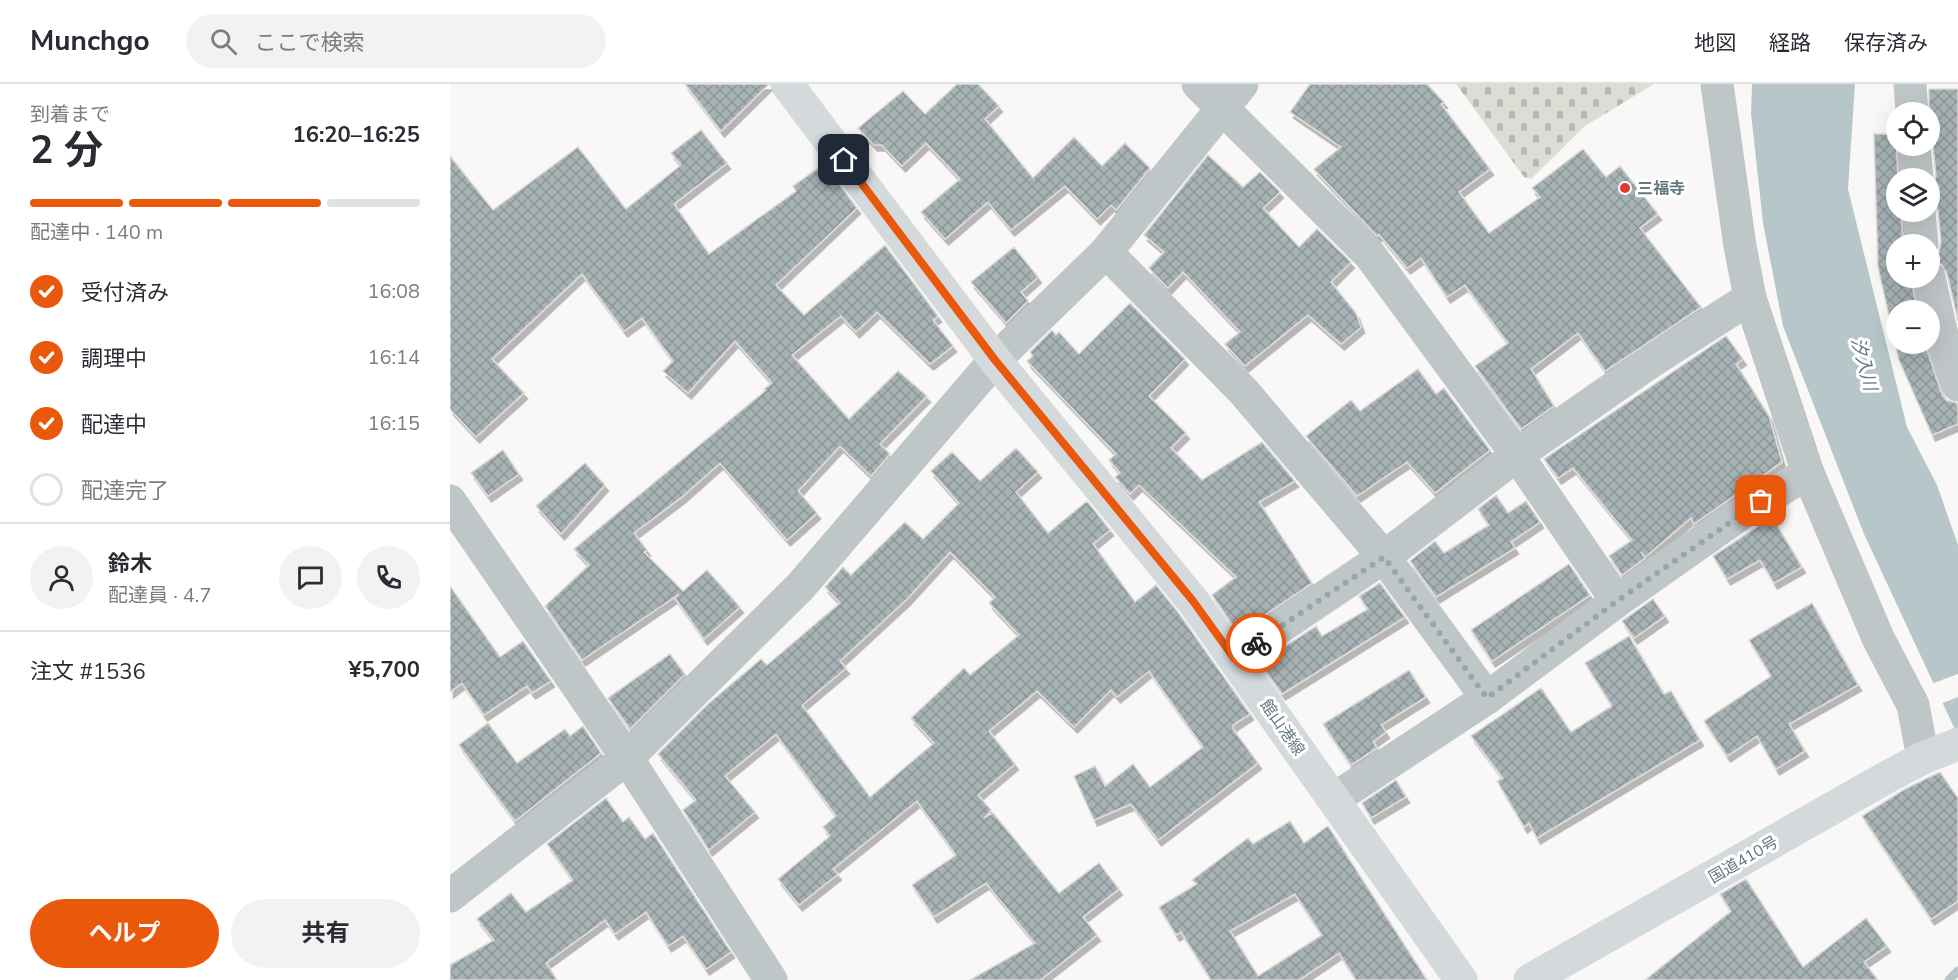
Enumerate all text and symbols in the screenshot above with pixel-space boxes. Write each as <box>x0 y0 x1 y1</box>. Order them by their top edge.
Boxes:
search box <box>186 14 606 68</box>
text: Munchgo <box>30 22 150 60</box>
icon: search <box>207 25 240 58</box>
text: ここで検索 <box>255 28 365 58</box>
text: 地図 <box>1694 29 1736 57</box>
text: 経路 <box>1769 29 1811 57</box>
text: 保存済み <box>1844 29 1928 57</box>
text: 到着まで <box>30 101 110 128</box>
map controls <box>1886 102 1940 354</box>
button: locate <box>1886 102 1940 156</box>
text: 16:20–16:25 <box>292 120 420 150</box>
text: 2 分 <box>30 124 103 177</box>
pin <box>818 134 869 185</box>
icon: home <box>827 143 860 176</box>
button: layers <box>1886 168 1940 222</box>
place label: 三福寺 <box>1637 178 1685 200</box>
marker: 三福寺 <box>1618 181 1632 195</box>
text: 配達中 · 140 m <box>30 219 163 246</box>
button: + <box>1886 234 1940 288</box>
icon: check <box>30 275 63 308</box>
text: 受付済み <box>81 278 169 308</box>
text: 16:08 <box>367 278 420 305</box>
button: − <box>1886 300 1940 354</box>
water label: 汐入川 <box>1845 335 1883 395</box>
icon: check <box>30 341 63 374</box>
text: 調理中 <box>81 344 147 374</box>
text: 16:14 <box>367 344 420 371</box>
icon: check <box>30 407 63 440</box>
text: 配達中 <box>81 410 147 440</box>
text: 16:15 <box>367 410 420 437</box>
pin <box>1735 475 1786 526</box>
text: 配達完了 <box>81 476 169 506</box>
icon: bag <box>1744 484 1777 517</box>
button: person <box>30 546 93 609</box>
button: chat <box>279 546 342 609</box>
button: phone <box>357 546 420 609</box>
text: 鈴木 <box>108 549 152 579</box>
text: 配達員 · 4.7 <box>108 582 211 609</box>
courier <box>1226 613 1286 673</box>
icon: bike <box>1240 627 1273 660</box>
text: ¥5,700 <box>349 655 420 685</box>
text: 注文 #1536 <box>30 657 146 687</box>
street label: 館山港線 <box>1255 695 1310 760</box>
street label: 国道410号 <box>1705 831 1782 889</box>
button: ヘルプ <box>30 899 219 968</box>
button: 共有 <box>231 899 420 968</box>

